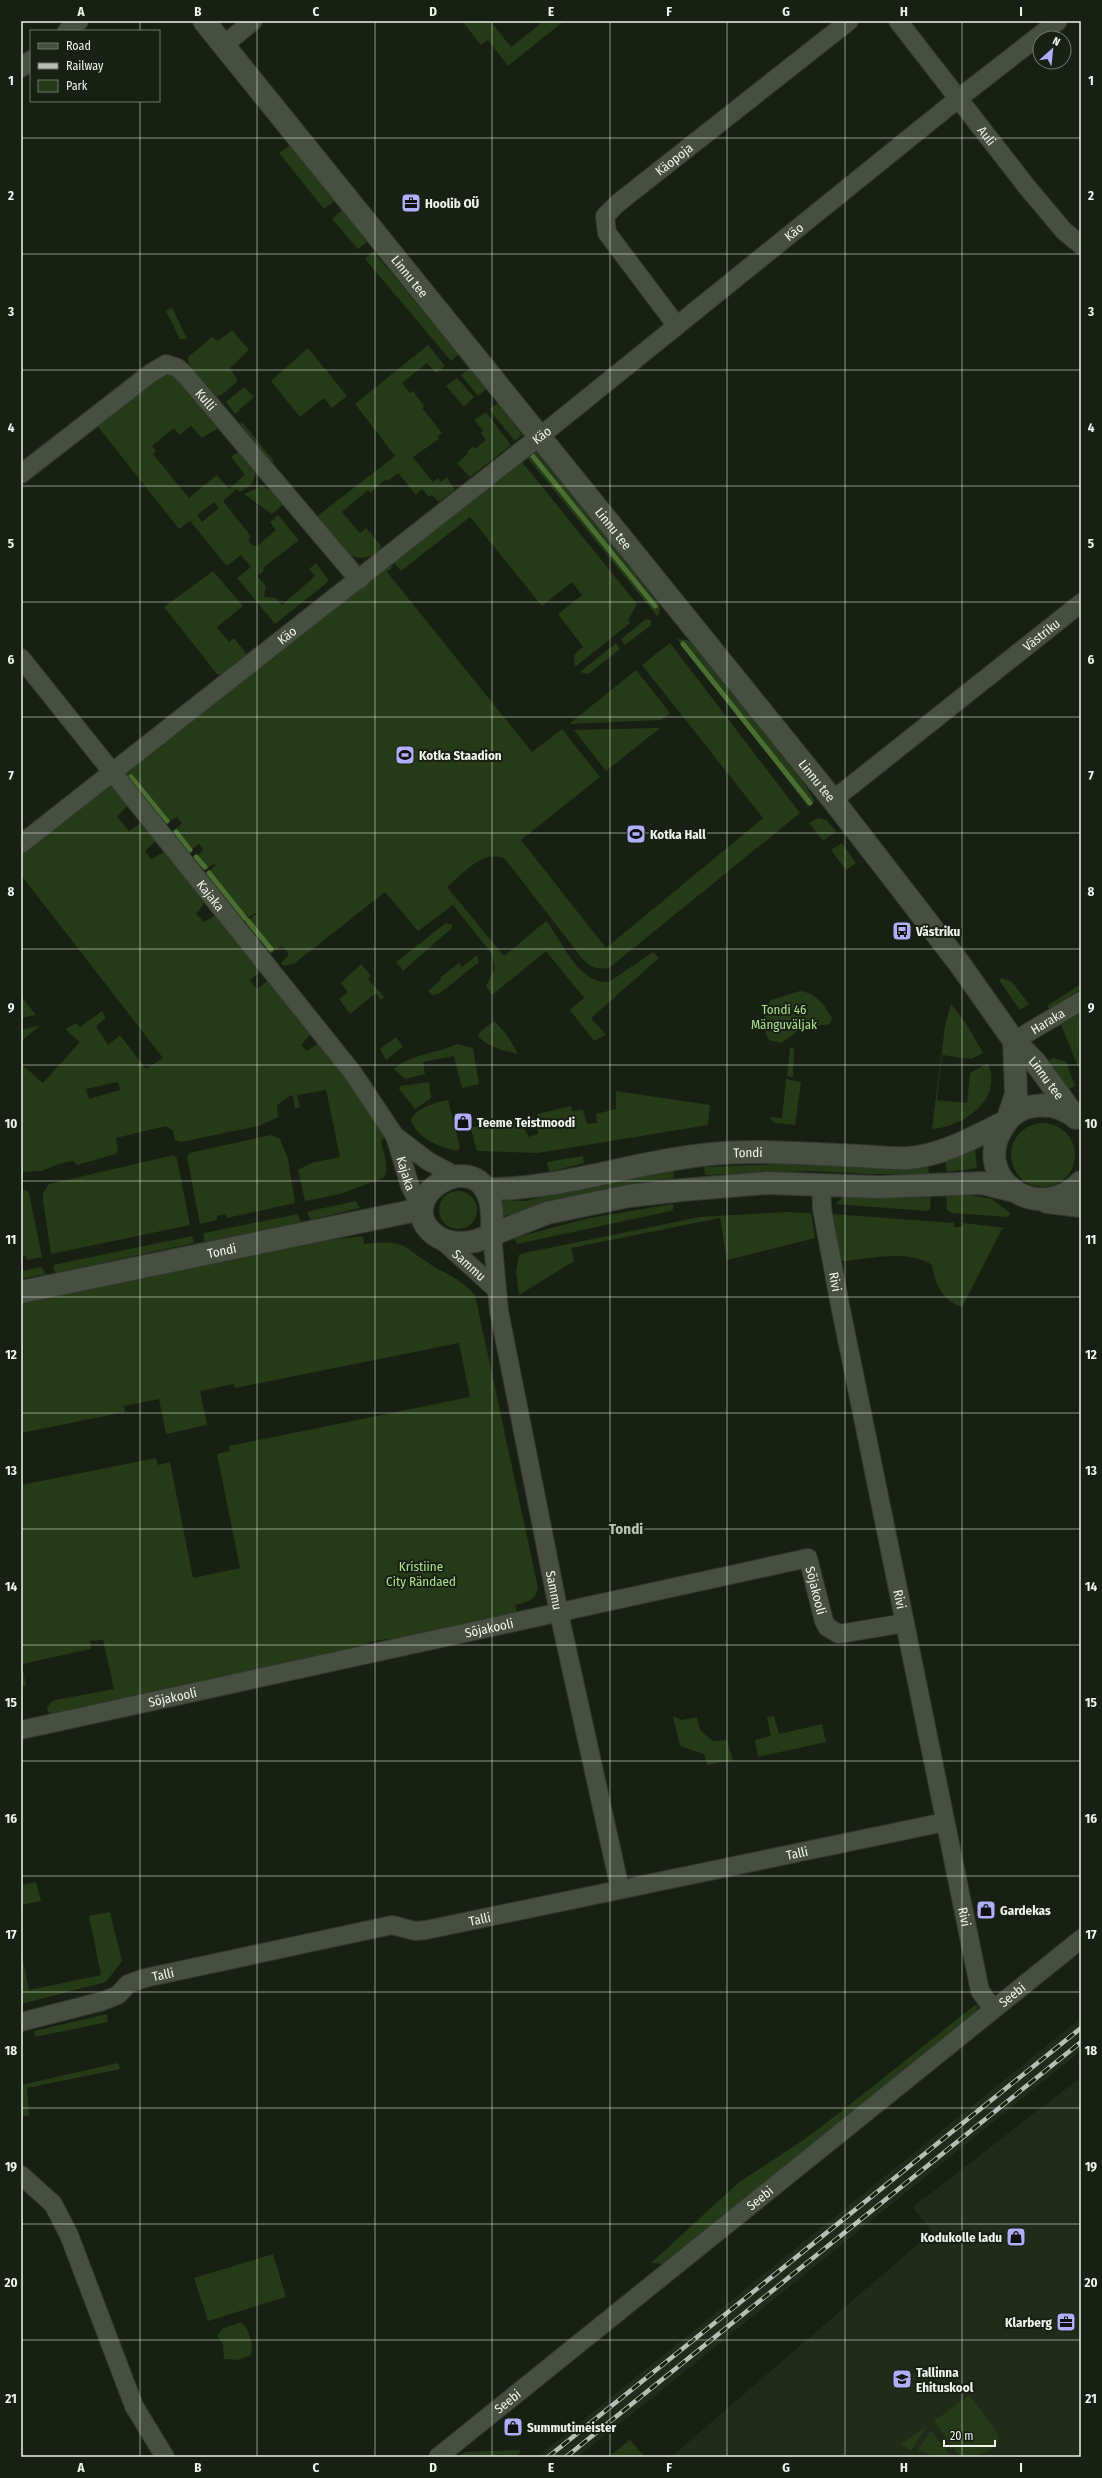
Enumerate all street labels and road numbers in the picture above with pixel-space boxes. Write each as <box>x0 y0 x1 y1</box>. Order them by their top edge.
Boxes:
street label: Auli <box>975 123 999 148</box>
street label: Käopoja <box>652 140 696 178</box>
street label: Käo <box>781 219 806 244</box>
street label: Linnu tee <box>389 252 431 300</box>
street label: Kulli <box>193 386 219 413</box>
street label: Käo <box>529 423 554 447</box>
street label: Linnu tee <box>592 504 635 552</box>
street label: Västriku <box>1020 615 1063 654</box>
street label: Käo <box>274 623 299 647</box>
street label: Linnu tee <box>796 756 839 804</box>
street label: Kajaka <box>194 877 228 914</box>
street label: Haraka <box>1028 1005 1067 1037</box>
street label: Linnu tee <box>1026 1053 1067 1102</box>
street label: Tondi <box>733 1144 763 1160</box>
street label: Kajaka <box>394 1154 419 1193</box>
street label: Tondi <box>206 1240 238 1261</box>
street label: Sammu <box>450 1246 489 1284</box>
street label: Rivi <box>826 1271 845 1293</box>
street label: Sõjakooli <box>803 1565 830 1616</box>
street label: Sammu <box>543 1569 566 1611</box>
street label: Rivi <box>891 1588 909 1610</box>
street label: Sõjakooli <box>463 1615 515 1640</box>
street label: Sõjakooli <box>147 1684 198 1709</box>
street label: Talli <box>785 1843 809 1862</box>
street label: Rivi <box>956 1906 974 1928</box>
street label: Talli <box>468 1909 492 1928</box>
street label: Talli <box>151 1965 175 1984</box>
street label: Seebi <box>996 1980 1028 2010</box>
street label: Seebi <box>743 2183 776 2213</box>
street label: Seebi <box>491 2386 524 2416</box>

